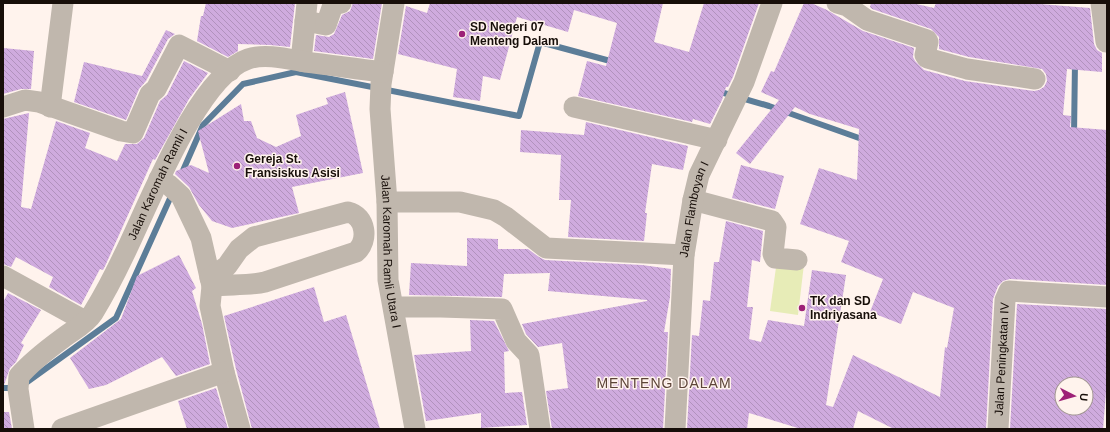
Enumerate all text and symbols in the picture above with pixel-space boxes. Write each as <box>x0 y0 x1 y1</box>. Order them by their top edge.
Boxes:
place label: SD Negeri 07 Menteng Dalam <box>470 20 559 48</box>
marker: SD Negeri 07 Menteng Dalam <box>457 29 467 39</box>
street label: Jalan Karomah Ramli I <box>125 126 191 242</box>
place label: Gereja St. Fransiskus Asisi <box>245 152 340 180</box>
street label: Jalan Flamboyan I <box>677 159 712 258</box>
marker: Gereja St. Fransiskus Asisi <box>232 161 242 171</box>
street label: Jalan Karomah Ramli Utara I <box>378 174 404 329</box>
place label: TK dan SD Indriyasana <box>810 294 877 322</box>
street label: Jalan Peningkatan IV <box>992 302 1012 416</box>
marker: TK dan SD Indriyasana <box>797 303 807 313</box>
district label: MENTENG DALAM <box>596 375 732 391</box>
north arrow <box>1054 376 1094 416</box>
text: U <box>1078 392 1090 402</box>

